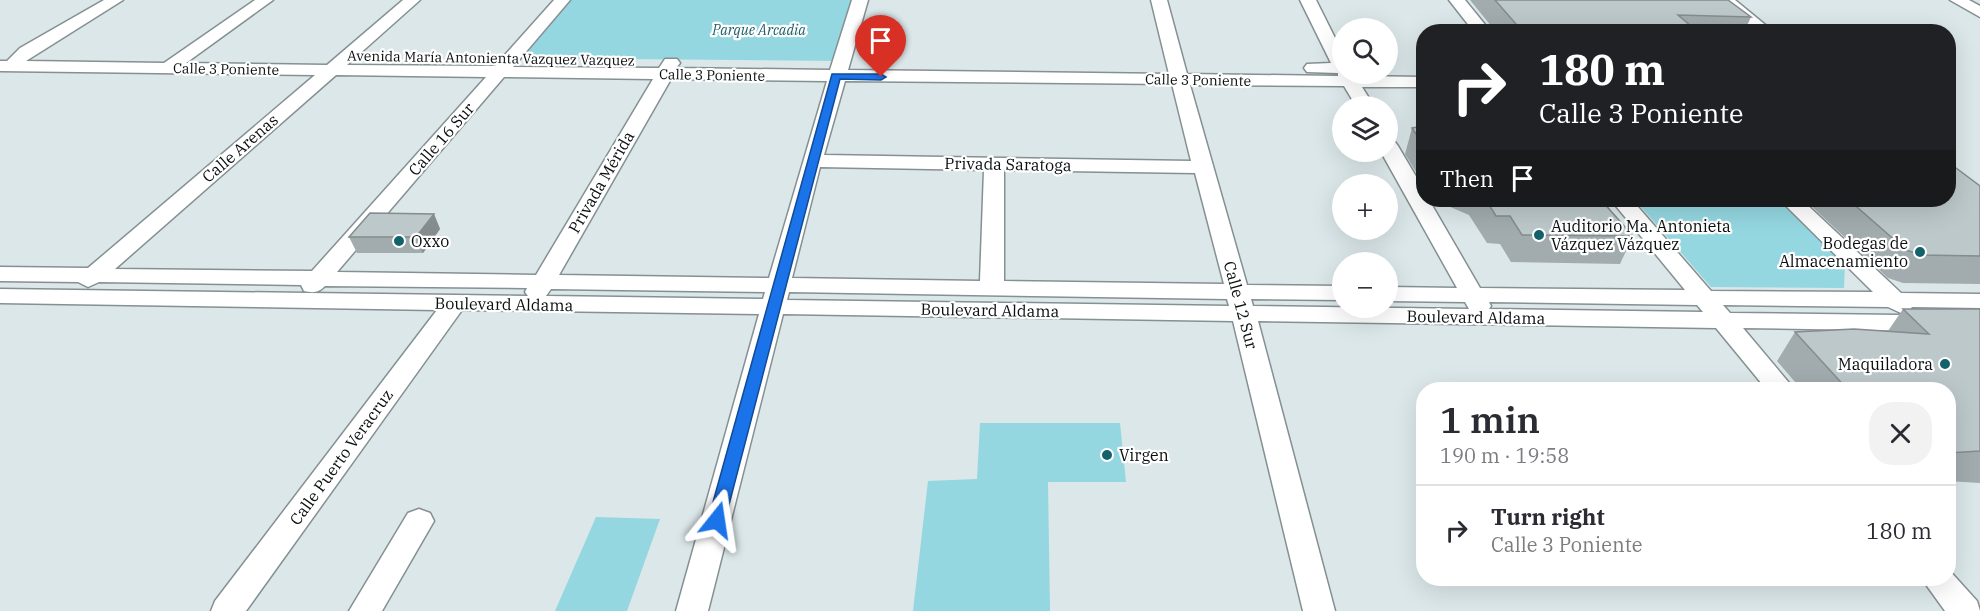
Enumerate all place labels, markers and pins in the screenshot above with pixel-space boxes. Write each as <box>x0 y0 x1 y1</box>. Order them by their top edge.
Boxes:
pin <box>855 15 906 77</box>
place label: Auditorio Ma. Antonieta Vázquez Vázquez <box>1551 216 1731 254</box>
marker: Auditorio Ma. Antonieta Vázquez Vázquez <box>1532 228 1546 242</box>
place label: Oxxo <box>411 231 449 251</box>
place label: Bodegas de Almacenamiento <box>1779 233 1908 271</box>
marker: Oxxo <box>392 234 406 248</box>
marker: Bodegas de Almacenamiento <box>1913 245 1927 259</box>
place label: Maquiladora <box>1838 354 1933 374</box>
marker: Maquiladora <box>1938 357 1952 371</box>
place label: Virgen <box>1119 445 1169 465</box>
marker: Virgen <box>1100 448 1114 462</box>

